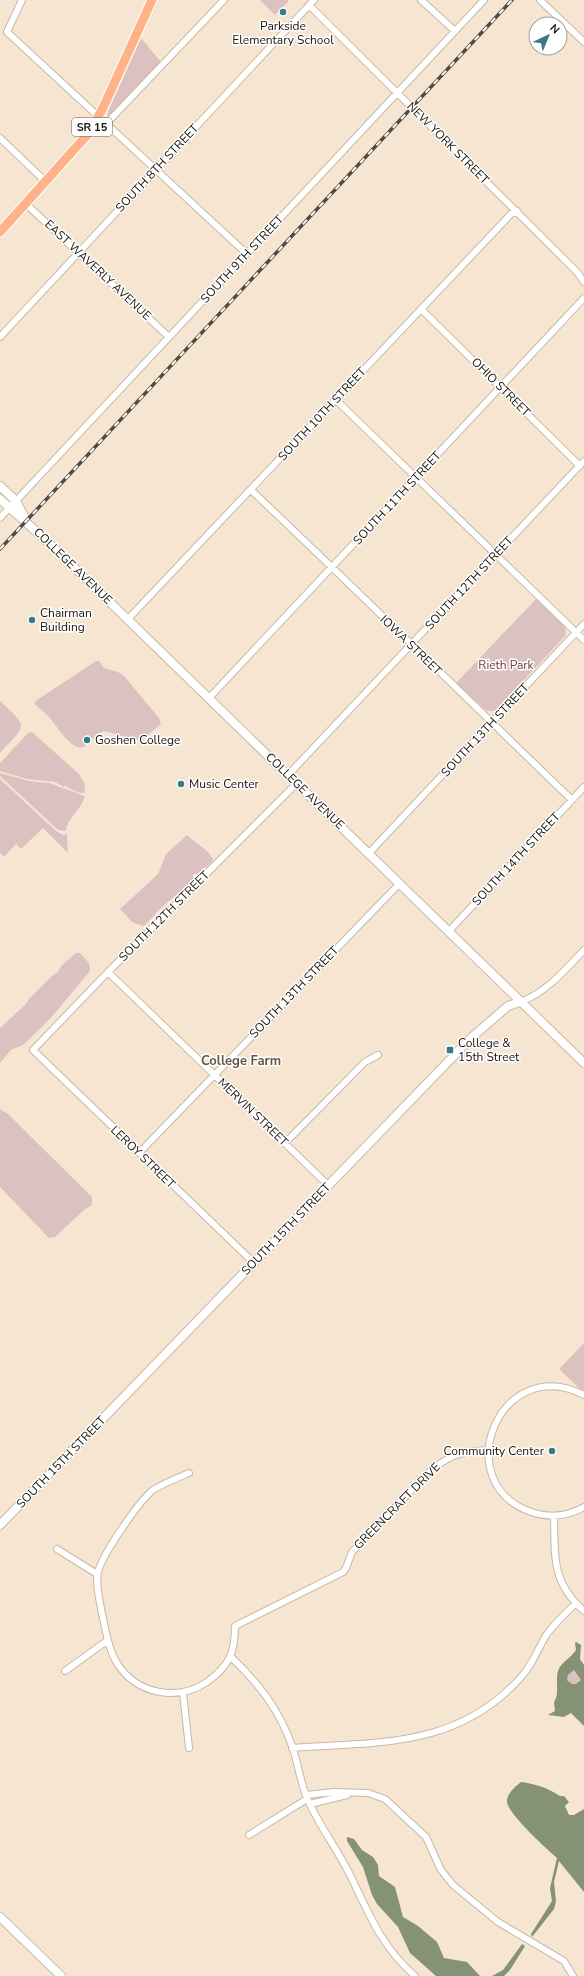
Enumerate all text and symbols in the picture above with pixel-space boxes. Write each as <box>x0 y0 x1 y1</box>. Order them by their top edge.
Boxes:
marker: Parkside Elementary School <box>278 7 288 17</box>
north arrow <box>528 16 568 56</box>
place label: Parkside Elementary School <box>232 18 334 48</box>
text: N <box>546 21 563 37</box>
street label: NEW YORK STREET <box>403 98 493 188</box>
road number: SR 15 <box>72 118 112 136</box>
street label: SOUTH 8TH STREET <box>112 120 203 215</box>
street label: SOUTH 9TH STREET <box>197 211 288 306</box>
street label: EAST WAVERLY AVENUE <box>41 216 155 324</box>
street label: OHIO STREET <box>468 354 534 420</box>
street label: SOUTH 10TH STREET <box>275 363 370 464</box>
street label: SOUTH 11TH STREET <box>350 447 445 548</box>
street label: COLLEGE AVENUE <box>30 524 116 608</box>
street label: SOUTH 12TH STREET <box>422 532 517 633</box>
place label: Chairman Building <box>40 605 92 635</box>
street label: IOWA STREET <box>377 611 446 679</box>
marker: Chairman Building <box>27 615 37 625</box>
park label: Rieth Park <box>478 657 535 673</box>
street label: SOUTH 13TH STREET <box>438 679 533 780</box>
place label: Goshen College <box>95 732 180 748</box>
marker: Goshen College <box>82 735 92 745</box>
street label: COLLEGE AVENUE <box>262 749 348 833</box>
place label: Music Center <box>189 776 260 792</box>
marker: Music Center <box>176 779 186 789</box>
street label: SOUTH 14TH STREET <box>469 808 564 909</box>
street label: SOUTH 12TH STREET <box>115 867 213 965</box>
street label: SOUTH 13TH STREET <box>246 942 343 1041</box>
place label: College & 15th Street <box>458 1035 520 1065</box>
marker: College & 15th Street <box>445 1045 455 1055</box>
district label: College Farm <box>201 1052 281 1070</box>
street label: MERVIN STREET <box>214 1074 292 1150</box>
street label: LEROY STREET <box>107 1122 179 1192</box>
street label: SOUTH 15TH STREET <box>238 1179 335 1278</box>
street label: SOUTH 15TH STREET <box>13 1412 110 1511</box>
place label: Community Center <box>444 1443 545 1459</box>
marker: Community Center <box>547 1446 557 1456</box>
street label: GREENCRAFT DRIVE <box>350 1459 444 1553</box>

